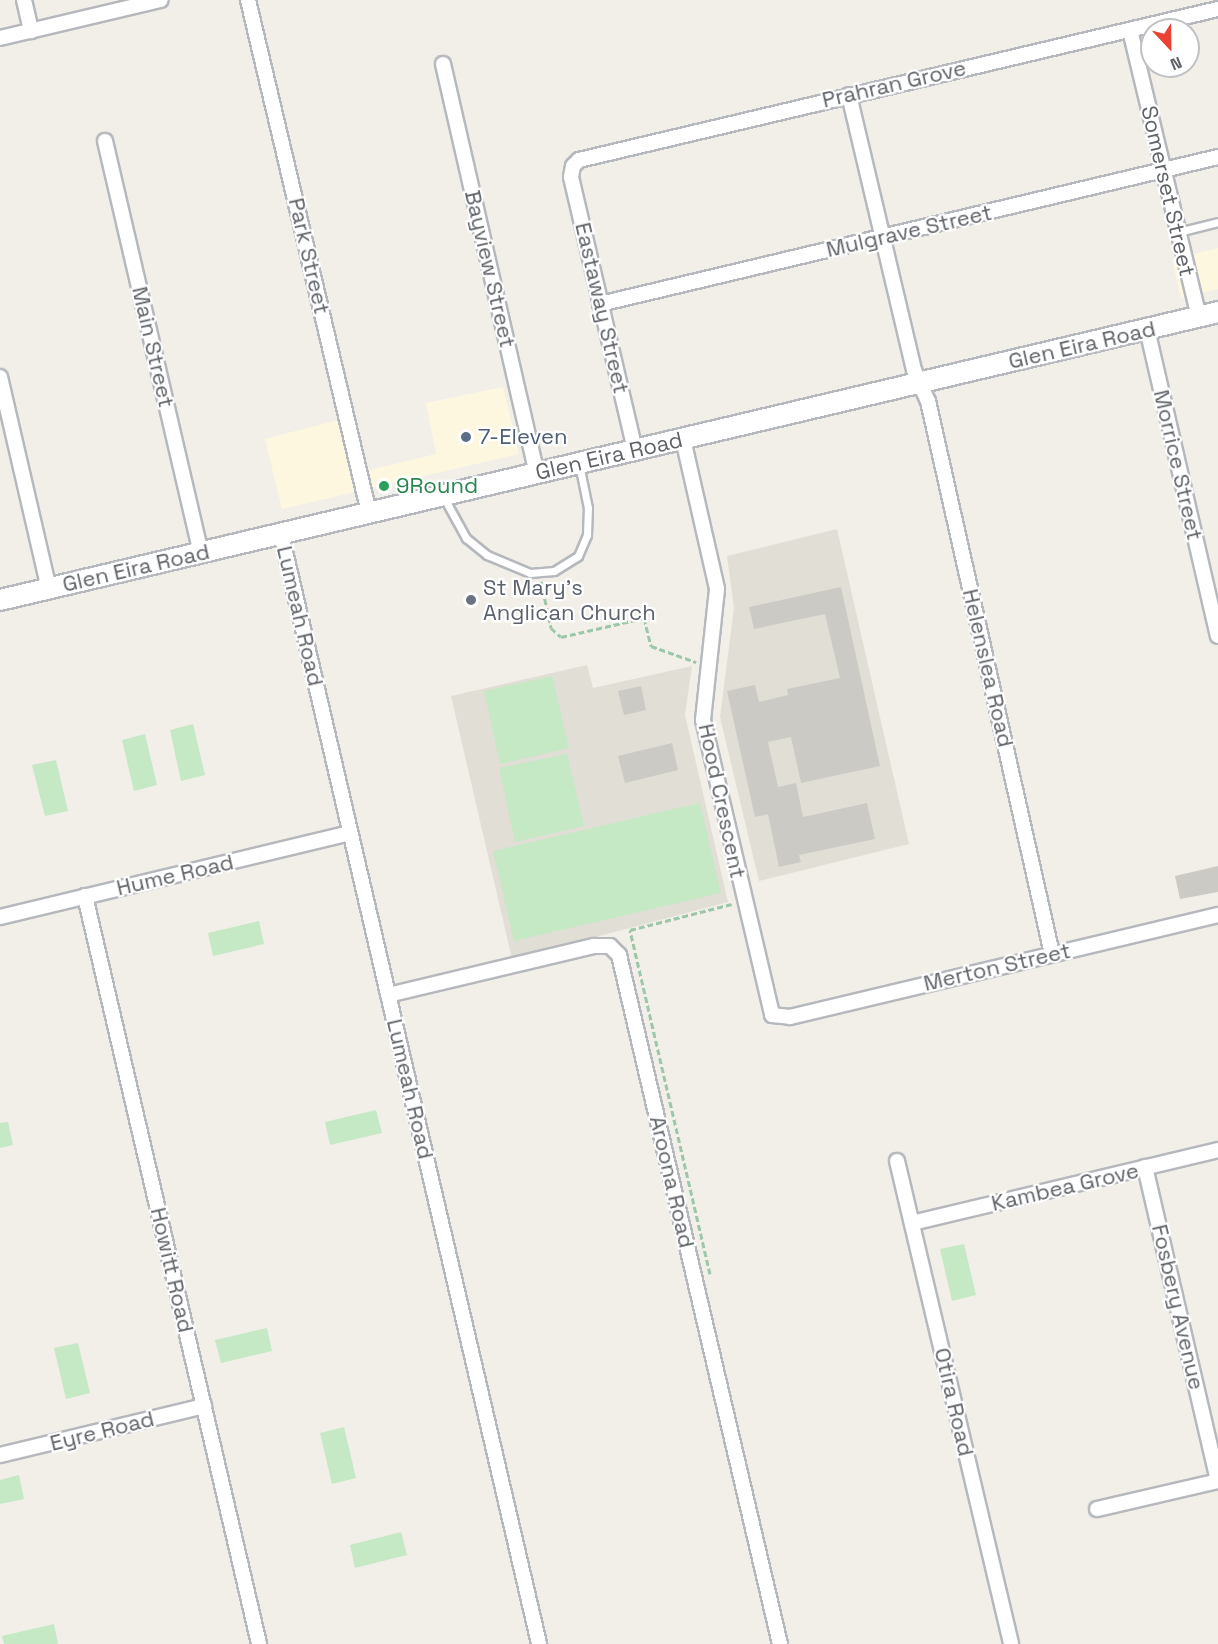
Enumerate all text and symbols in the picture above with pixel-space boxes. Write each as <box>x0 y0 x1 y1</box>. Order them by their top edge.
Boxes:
north arrow <box>1140 18 1200 78</box>
text: N <box>1167 52 1185 75</box>
street label: Prahran Grove <box>819 55 969 113</box>
street label: Somerset Street <box>1136 103 1200 279</box>
street label: Bayview Street <box>459 188 521 350</box>
street label: Park Street <box>283 195 335 317</box>
street label: Mulgrave Street <box>824 199 994 263</box>
street label: Eastaway Street <box>569 220 635 396</box>
street label: Main Street <box>126 284 180 410</box>
street label: Glen Eira Road <box>1006 315 1158 375</box>
street label: Morrice Street <box>1148 387 1208 543</box>
place label: 7-Eleven <box>478 424 567 450</box>
street label: Glen Eira Road <box>533 426 685 486</box>
marker: 7-Eleven <box>459 430 473 444</box>
place label: 9Round <box>396 473 478 499</box>
marker: 9Round <box>377 479 391 493</box>
street label: Glen Eira Road <box>60 538 212 598</box>
street label: Lumeah Road <box>271 543 329 689</box>
place label: St Mary's Anglican Church <box>483 574 656 626</box>
street label: Helenslea Road <box>957 586 1019 750</box>
marker: St Mary's Anglican Church <box>464 593 478 607</box>
street label: Hood Crescent <box>693 721 751 881</box>
street label: Hume Road <box>114 849 236 901</box>
street label: Merton Street <box>921 937 1073 997</box>
street label: Lumeah Road <box>381 1016 439 1162</box>
street label: Aroona Road <box>644 1113 700 1251</box>
street label: Kambea Grove <box>989 1157 1141 1217</box>
street label: Howitt Road <box>145 1205 199 1335</box>
street label: Fosbery Avenue <box>1146 1222 1210 1392</box>
street label: Otira Road <box>929 1345 979 1459</box>
street label: Eyre Road <box>47 1405 157 1457</box>

